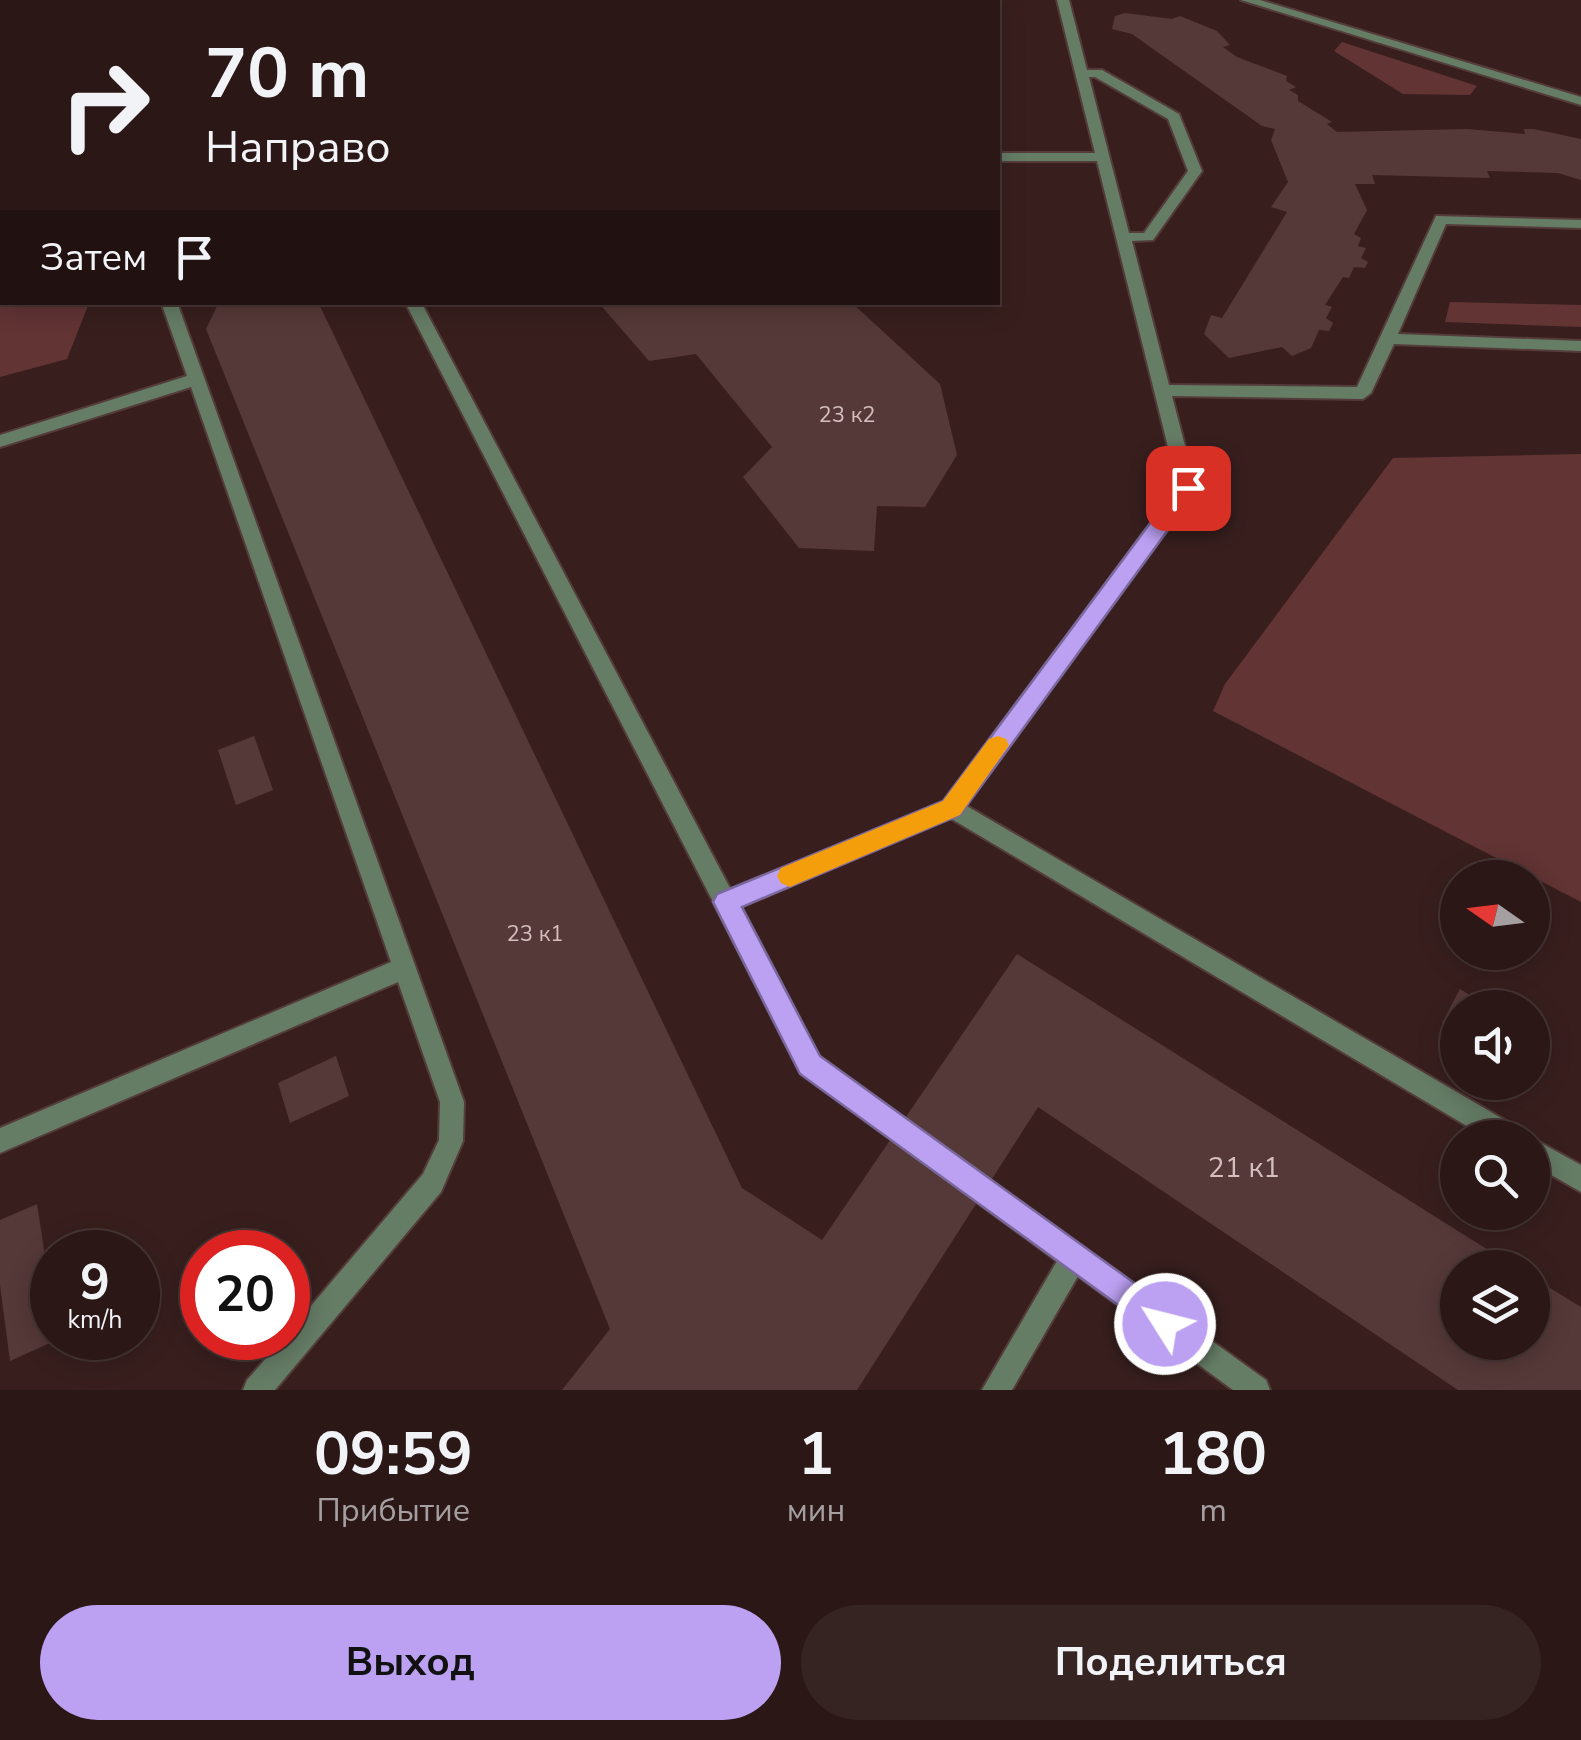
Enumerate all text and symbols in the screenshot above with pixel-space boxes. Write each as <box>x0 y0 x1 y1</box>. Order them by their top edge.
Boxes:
text: 70 m <box>205 26 369 122</box>
icon: right <box>40 40 170 170</box>
text: Направо <box>205 117 391 178</box>
icon: arrive <box>167 230 222 285</box>
text: Затем <box>40 232 147 283</box>
house number: 23 к2 <box>819 400 875 430</box>
pin <box>1146 446 1231 531</box>
icon: arrive <box>1161 461 1216 516</box>
north arrow <box>1440 860 1550 970</box>
map controls <box>1440 860 1550 1360</box>
house number: 23 к1 <box>507 919 563 949</box>
button: sound <box>1440 990 1550 1100</box>
button: search <box>1440 1120 1550 1230</box>
house number: 21 к1 <box>1208 1149 1280 1187</box>
speed limit sign: 20 <box>180 1230 310 1360</box>
text: 9 <box>80 1248 110 1317</box>
button: layers <box>1440 1250 1550 1360</box>
position arrow <box>1113 1272 1217 1376</box>
text: km/h <box>67 1303 123 1337</box>
text: 09:59 <box>314 1413 473 1495</box>
text: 1 <box>798 1413 834 1495</box>
text: 180 <box>1159 1413 1267 1495</box>
text: Прибытие <box>317 1489 470 1532</box>
text: мин <box>787 1489 845 1532</box>
text: m <box>1199 1489 1227 1532</box>
button: Выход <box>40 1605 781 1720</box>
button: Поделиться <box>801 1605 1541 1720</box>

